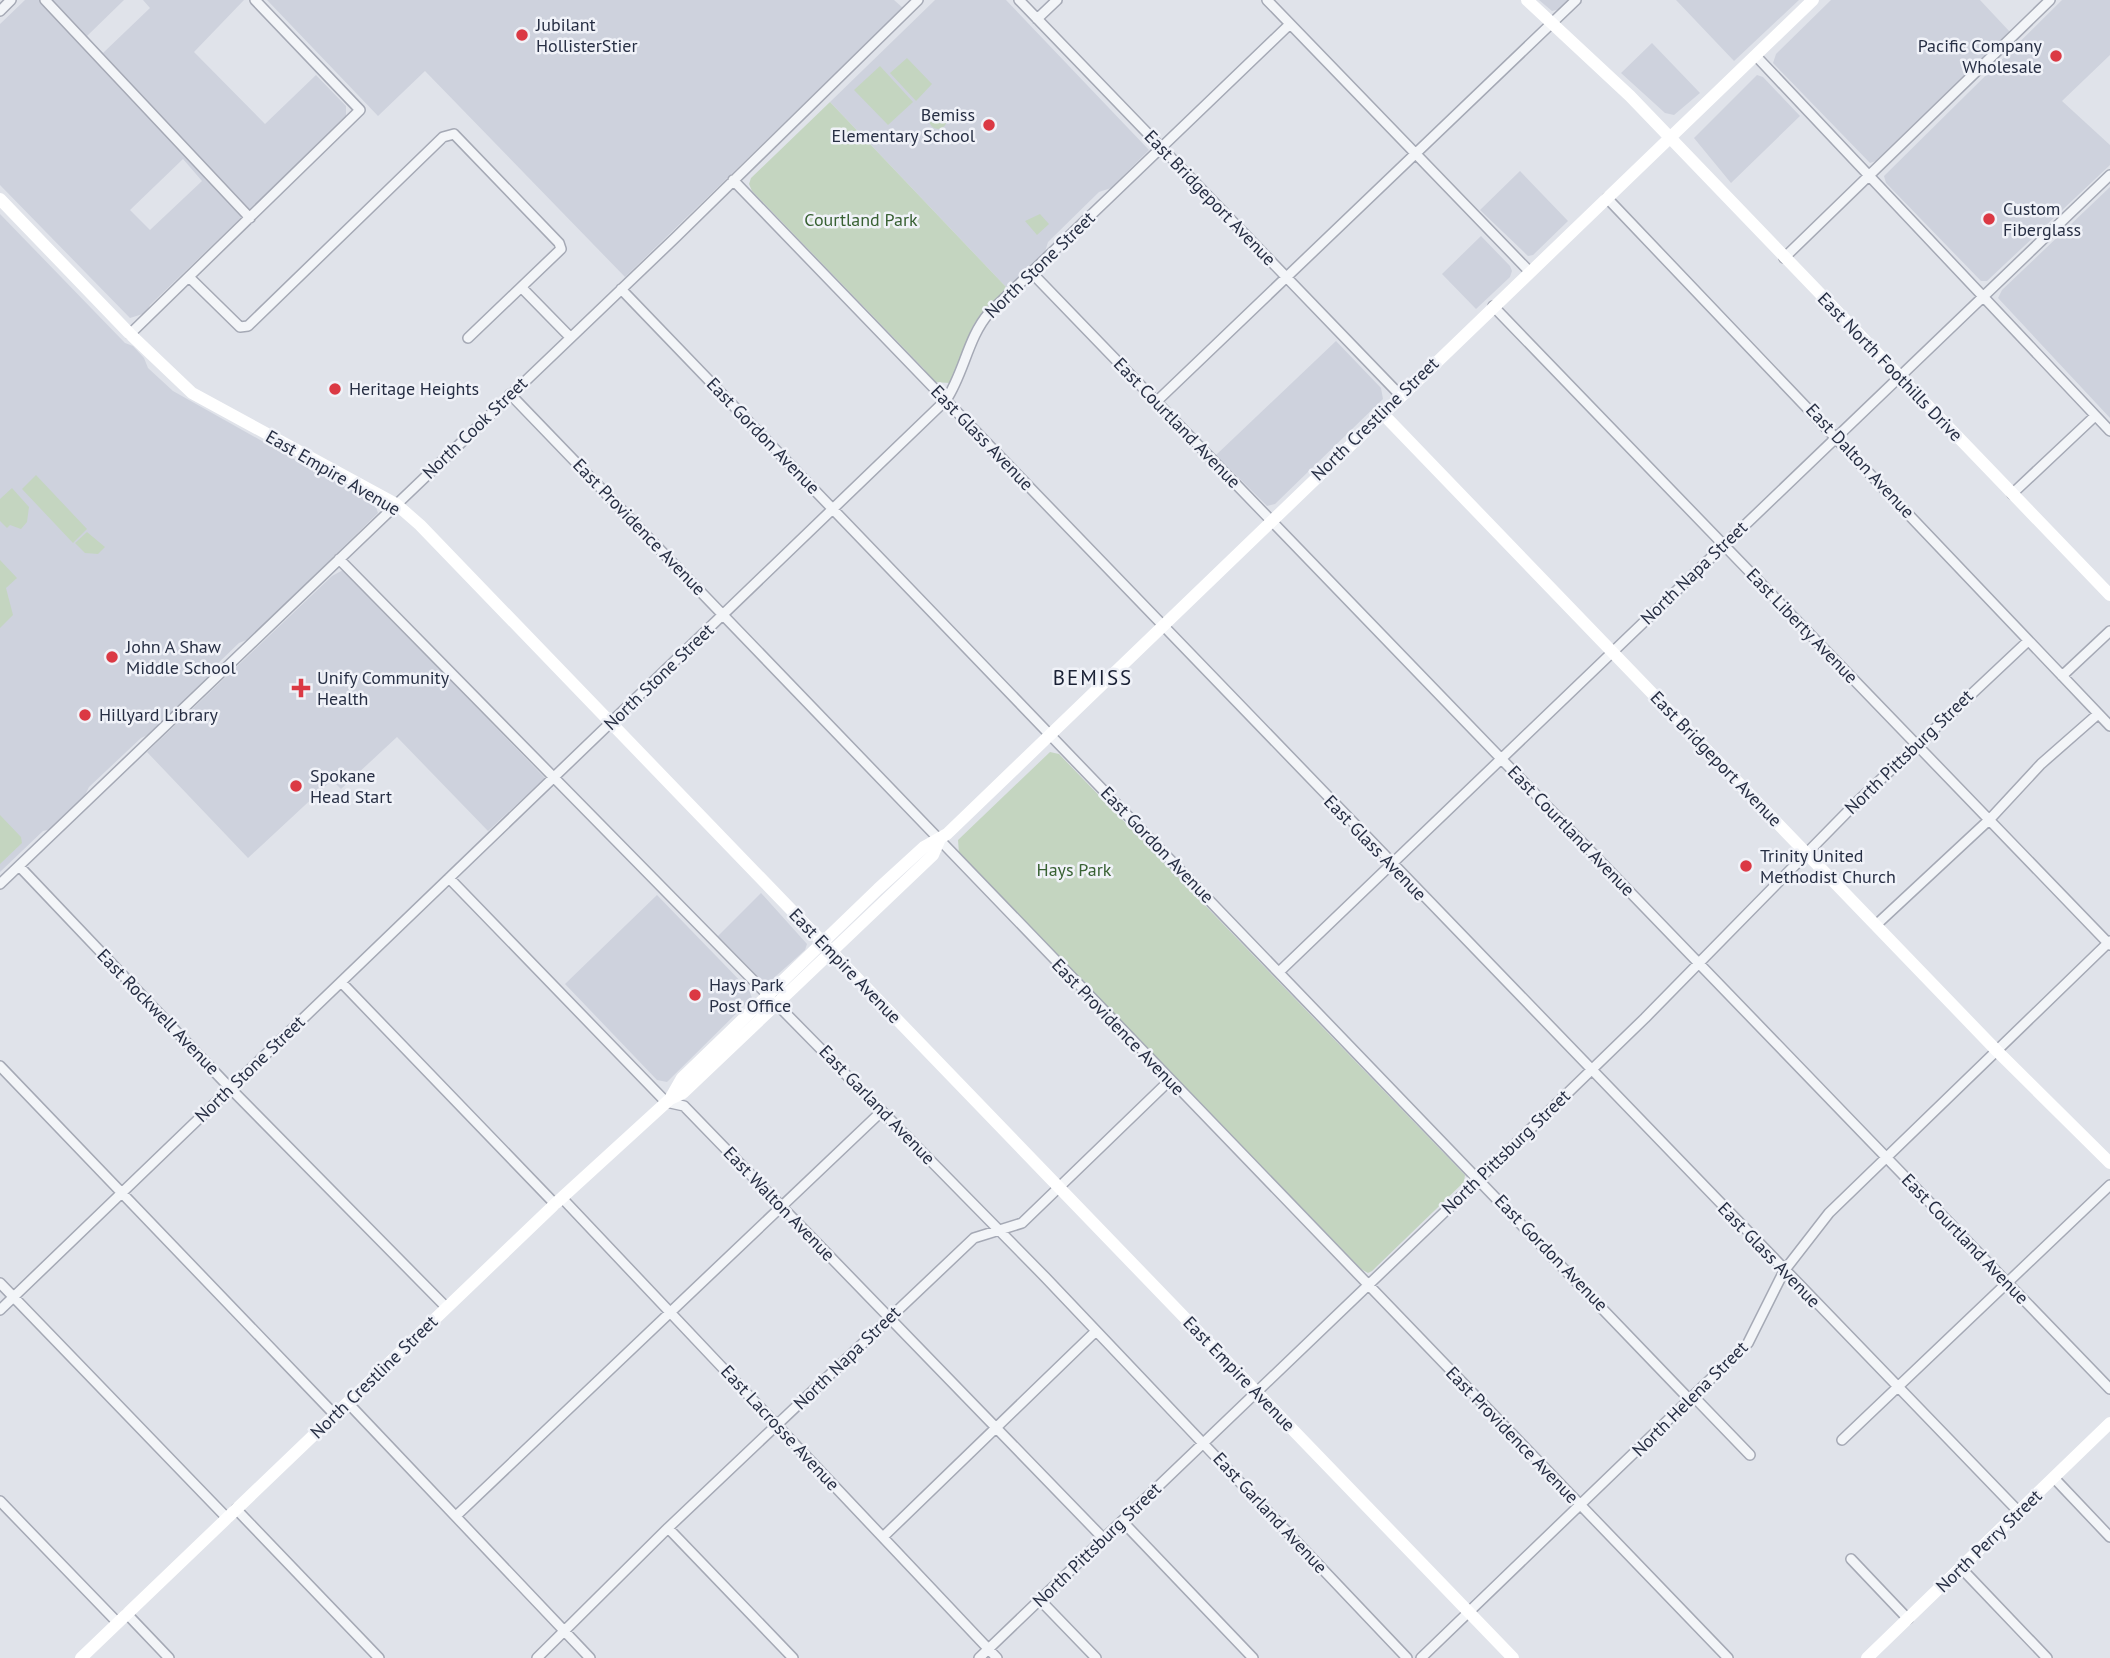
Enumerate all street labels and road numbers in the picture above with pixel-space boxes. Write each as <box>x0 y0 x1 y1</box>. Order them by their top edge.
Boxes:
street label: East Bridgeport Avenue <box>1140 125 1281 270</box>
street label: North Stone Street <box>980 206 1099 323</box>
street label: East North Foothills Drive <box>1813 287 1968 446</box>
street label: East Courtland Avenue <box>1109 352 1246 493</box>
street label: North Crestline Street <box>1306 352 1443 485</box>
street label: North Cook Street <box>417 372 532 483</box>
street label: East Gordon Avenue <box>702 372 825 499</box>
street label: East Glass Avenue <box>926 380 1039 495</box>
street label: East Dalton Avenue <box>1801 398 1920 523</box>
street label: East Empire Avenue <box>262 425 405 520</box>
street label: East Providence Avenue <box>568 453 711 600</box>
street label: North Napa Street <box>1635 516 1752 629</box>
street label: East Liberty Avenue <box>1742 563 1863 688</box>
street label: North Stone Street <box>599 618 718 735</box>
street label: North Pittsburg Street <box>1840 684 1978 819</box>
street label: East Bridgeport Avenue <box>1646 686 1787 831</box>
street label: East Courtland Avenue <box>1503 760 1640 901</box>
street label: East Gordon Avenue <box>1096 781 1219 908</box>
street label: East Glass Avenue <box>1319 790 1432 905</box>
street label: East Empire Avenue <box>784 903 906 1028</box>
street label: East Rockwell Avenue <box>92 944 224 1080</box>
street label: East Providence Avenue <box>1047 953 1190 1100</box>
street label: North Stone Street <box>190 1010 309 1127</box>
street label: East Garland Avenue <box>814 1040 940 1169</box>
street label: North Pittsburg Street <box>1437 1084 1575 1219</box>
street label: East Walton Avenue <box>719 1141 840 1266</box>
street label: East Courtland Avenue <box>1897 1168 2034 1309</box>
street label: East Gordon Avenue <box>1490 1189 1613 1316</box>
street label: East Glass Avenue <box>1713 1197 1826 1312</box>
street label: North Napa Street <box>788 1301 905 1414</box>
street label: North Crestline Street <box>305 1310 442 1443</box>
street label: East Empire Avenue <box>1178 1311 1300 1436</box>
street label: North Helena Street <box>1627 1336 1752 1461</box>
street label: East Lacrosse Avenue <box>716 1360 845 1495</box>
street label: East Providence Avenue <box>1441 1361 1584 1508</box>
street label: East Garland Avenue <box>1208 1447 1332 1578</box>
street label: North Pittsburg Street <box>1028 1477 1166 1612</box>
street label: North Perry Street <box>1931 1484 2046 1597</box>

